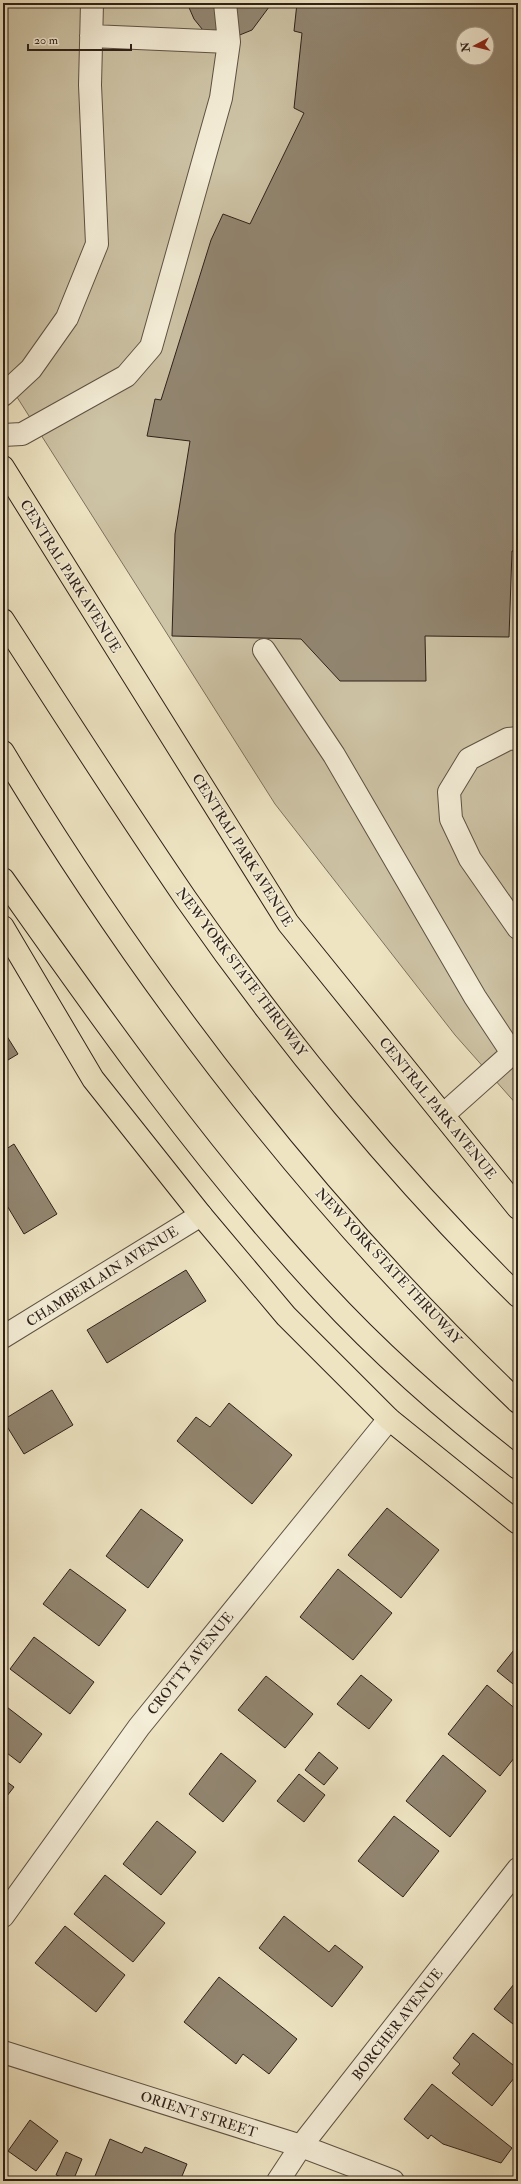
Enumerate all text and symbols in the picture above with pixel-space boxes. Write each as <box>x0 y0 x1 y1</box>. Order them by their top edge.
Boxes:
scale bar <box>28 26 131 52</box>
north arrow <box>455 26 495 66</box>
text: 20 m <box>34 33 59 48</box>
text: N <box>458 40 473 54</box>
street label: CENTRAL PARK AVENUE <box>16 497 125 656</box>
street label: CENTRAL PARK AVENUE <box>188 771 297 930</box>
street label: NEW YORK STATE THRUWAY <box>172 884 311 1061</box>
street label: CENTRAL PARK AVENUE <box>375 1034 500 1182</box>
street label: NEW YORK STATE THRUWAY <box>312 1185 466 1348</box>
street label: CHAMBERLAIN AVENUE <box>23 1223 181 1330</box>
street label: CROTTY AVENUE <box>144 1608 237 1718</box>
street label: BORCHER AVENUE <box>348 1965 446 2084</box>
street label: ORIENT STREET <box>138 2088 260 2142</box>

